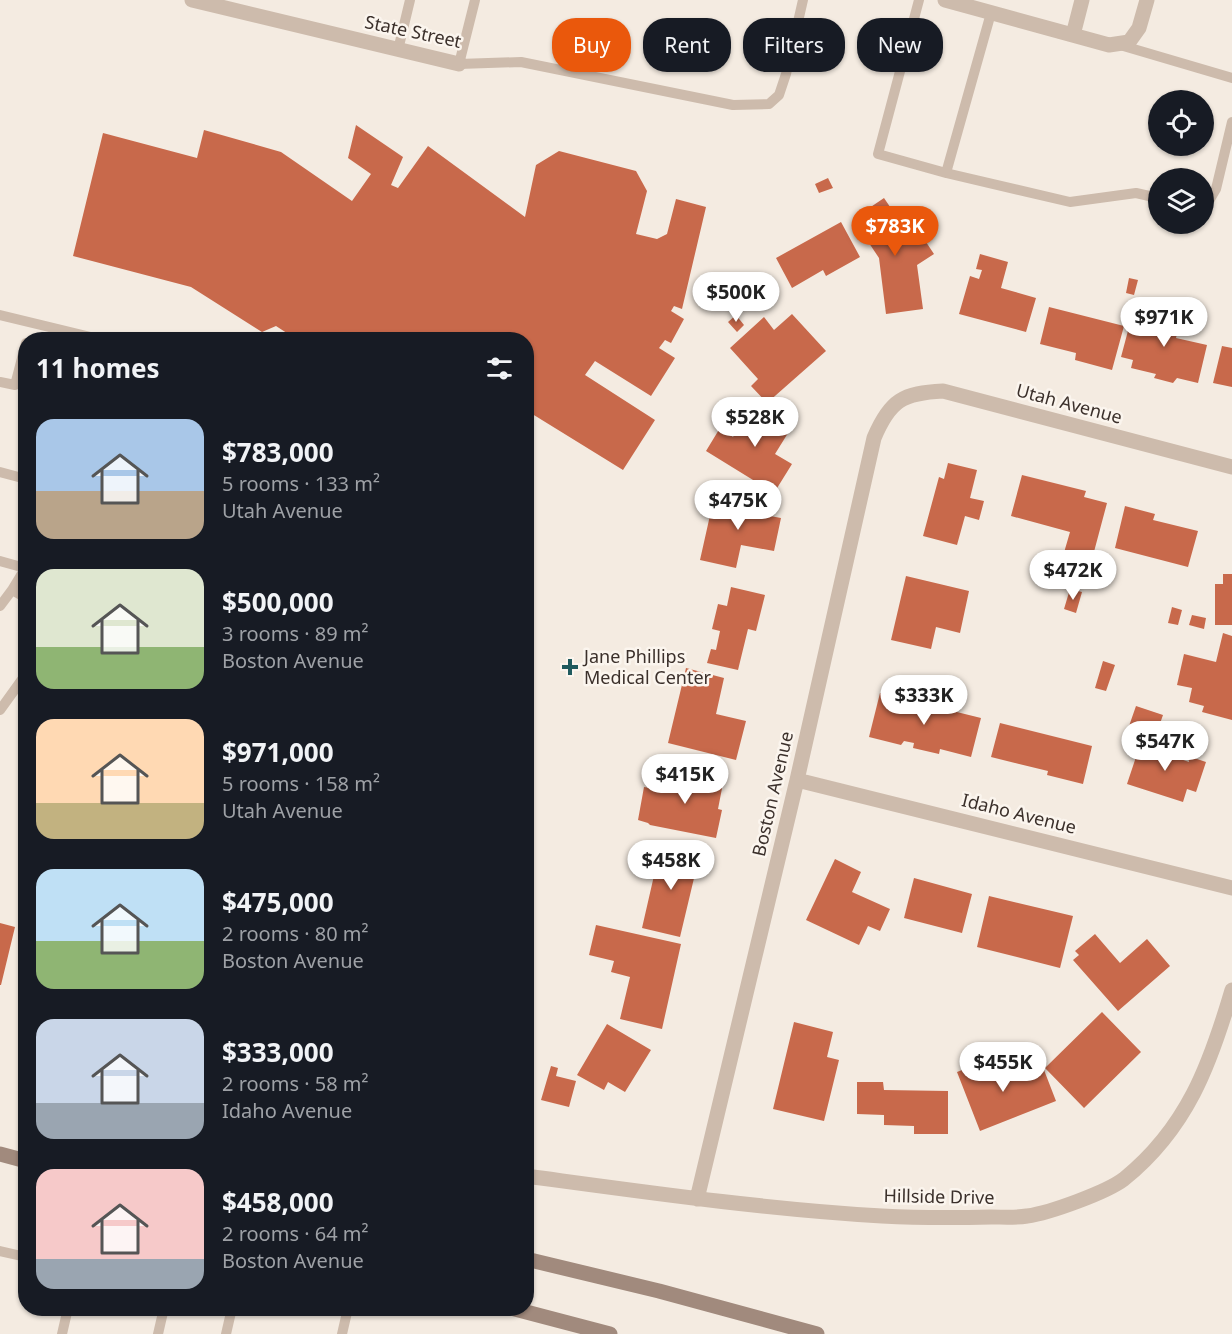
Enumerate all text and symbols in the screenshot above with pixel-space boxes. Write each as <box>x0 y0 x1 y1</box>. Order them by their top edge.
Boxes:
street label: State Street <box>363 9 464 53</box>
chip: Buy <box>552 18 631 72</box>
chip: Rent <box>643 18 731 72</box>
chip: Filters <box>743 18 845 72</box>
chip: New <box>857 18 943 72</box>
map controls <box>1148 90 1214 234</box>
button: locate <box>1148 90 1214 156</box>
button: layers <box>1148 168 1214 234</box>
pin: $783K <box>853 206 937 257</box>
text: $783K <box>865 212 925 239</box>
pin: $500K <box>694 272 778 323</box>
text: $500K <box>706 278 766 305</box>
pin: $971K <box>1122 297 1206 348</box>
text: $971K <box>1134 303 1194 330</box>
text: 11 homes <box>36 350 160 386</box>
icon: filters <box>483 352 516 385</box>
street label: Utah Avenue <box>1014 377 1125 429</box>
pin: $528K <box>713 397 797 448</box>
text: $528K <box>725 403 785 430</box>
text: $783,000 <box>222 434 334 470</box>
icon: home <box>84 443 156 515</box>
text: 5 rooms · 133 m² <box>222 470 380 497</box>
pin: $475K <box>696 480 780 531</box>
text: $475K <box>708 486 768 513</box>
text: Utah Avenue <box>222 497 343 524</box>
pin: $472K <box>1031 550 1115 601</box>
text: $472K <box>1043 556 1103 583</box>
text: $500,000 <box>222 584 334 620</box>
icon: home <box>84 593 156 665</box>
text: 3 rooms · 89 m² <box>222 620 369 647</box>
place label: Jane Phillips Medical Center <box>582 644 712 689</box>
text: Boston Avenue <box>222 647 364 674</box>
marker: Jane Phillips Medical Center <box>561 658 579 676</box>
pin: $333K <box>882 675 966 726</box>
text: $333K <box>894 681 954 708</box>
pin: $547K <box>1123 721 1207 772</box>
text: $547K <box>1135 727 1195 754</box>
street label: Boston Avenue <box>746 729 798 859</box>
text: $971,000 <box>222 734 334 770</box>
icon: home <box>84 743 156 815</box>
pin: $415K <box>643 754 727 805</box>
text: $415K <box>655 760 715 787</box>
text: 5 rooms · 158 m² <box>222 770 380 797</box>
street label: Idaho Avenue <box>959 787 1079 839</box>
text: Utah Avenue <box>222 797 343 824</box>
pin: $458K <box>629 840 713 891</box>
text: $458K <box>641 846 701 873</box>
text: $475,000 <box>222 884 334 920</box>
icon: home <box>84 893 156 965</box>
text: 2 rooms · 80 m² <box>222 920 369 947</box>
text: Boston Avenue <box>222 947 364 974</box>
text: $333,000 <box>222 1034 334 1070</box>
pin: $455K <box>961 1042 1045 1093</box>
icon: home <box>84 1043 156 1115</box>
text: $455K <box>973 1048 1033 1075</box>
text: 2 rooms · 58 m² <box>222 1070 369 1097</box>
text: Idaho Avenue <box>222 1097 352 1124</box>
street label: Hillside Drive <box>883 1183 995 1209</box>
text: $458,000 <box>222 1184 334 1220</box>
icon: home <box>84 1193 156 1265</box>
text: 2 rooms · 64 m² <box>222 1220 369 1247</box>
text: Boston Avenue <box>222 1247 364 1274</box>

